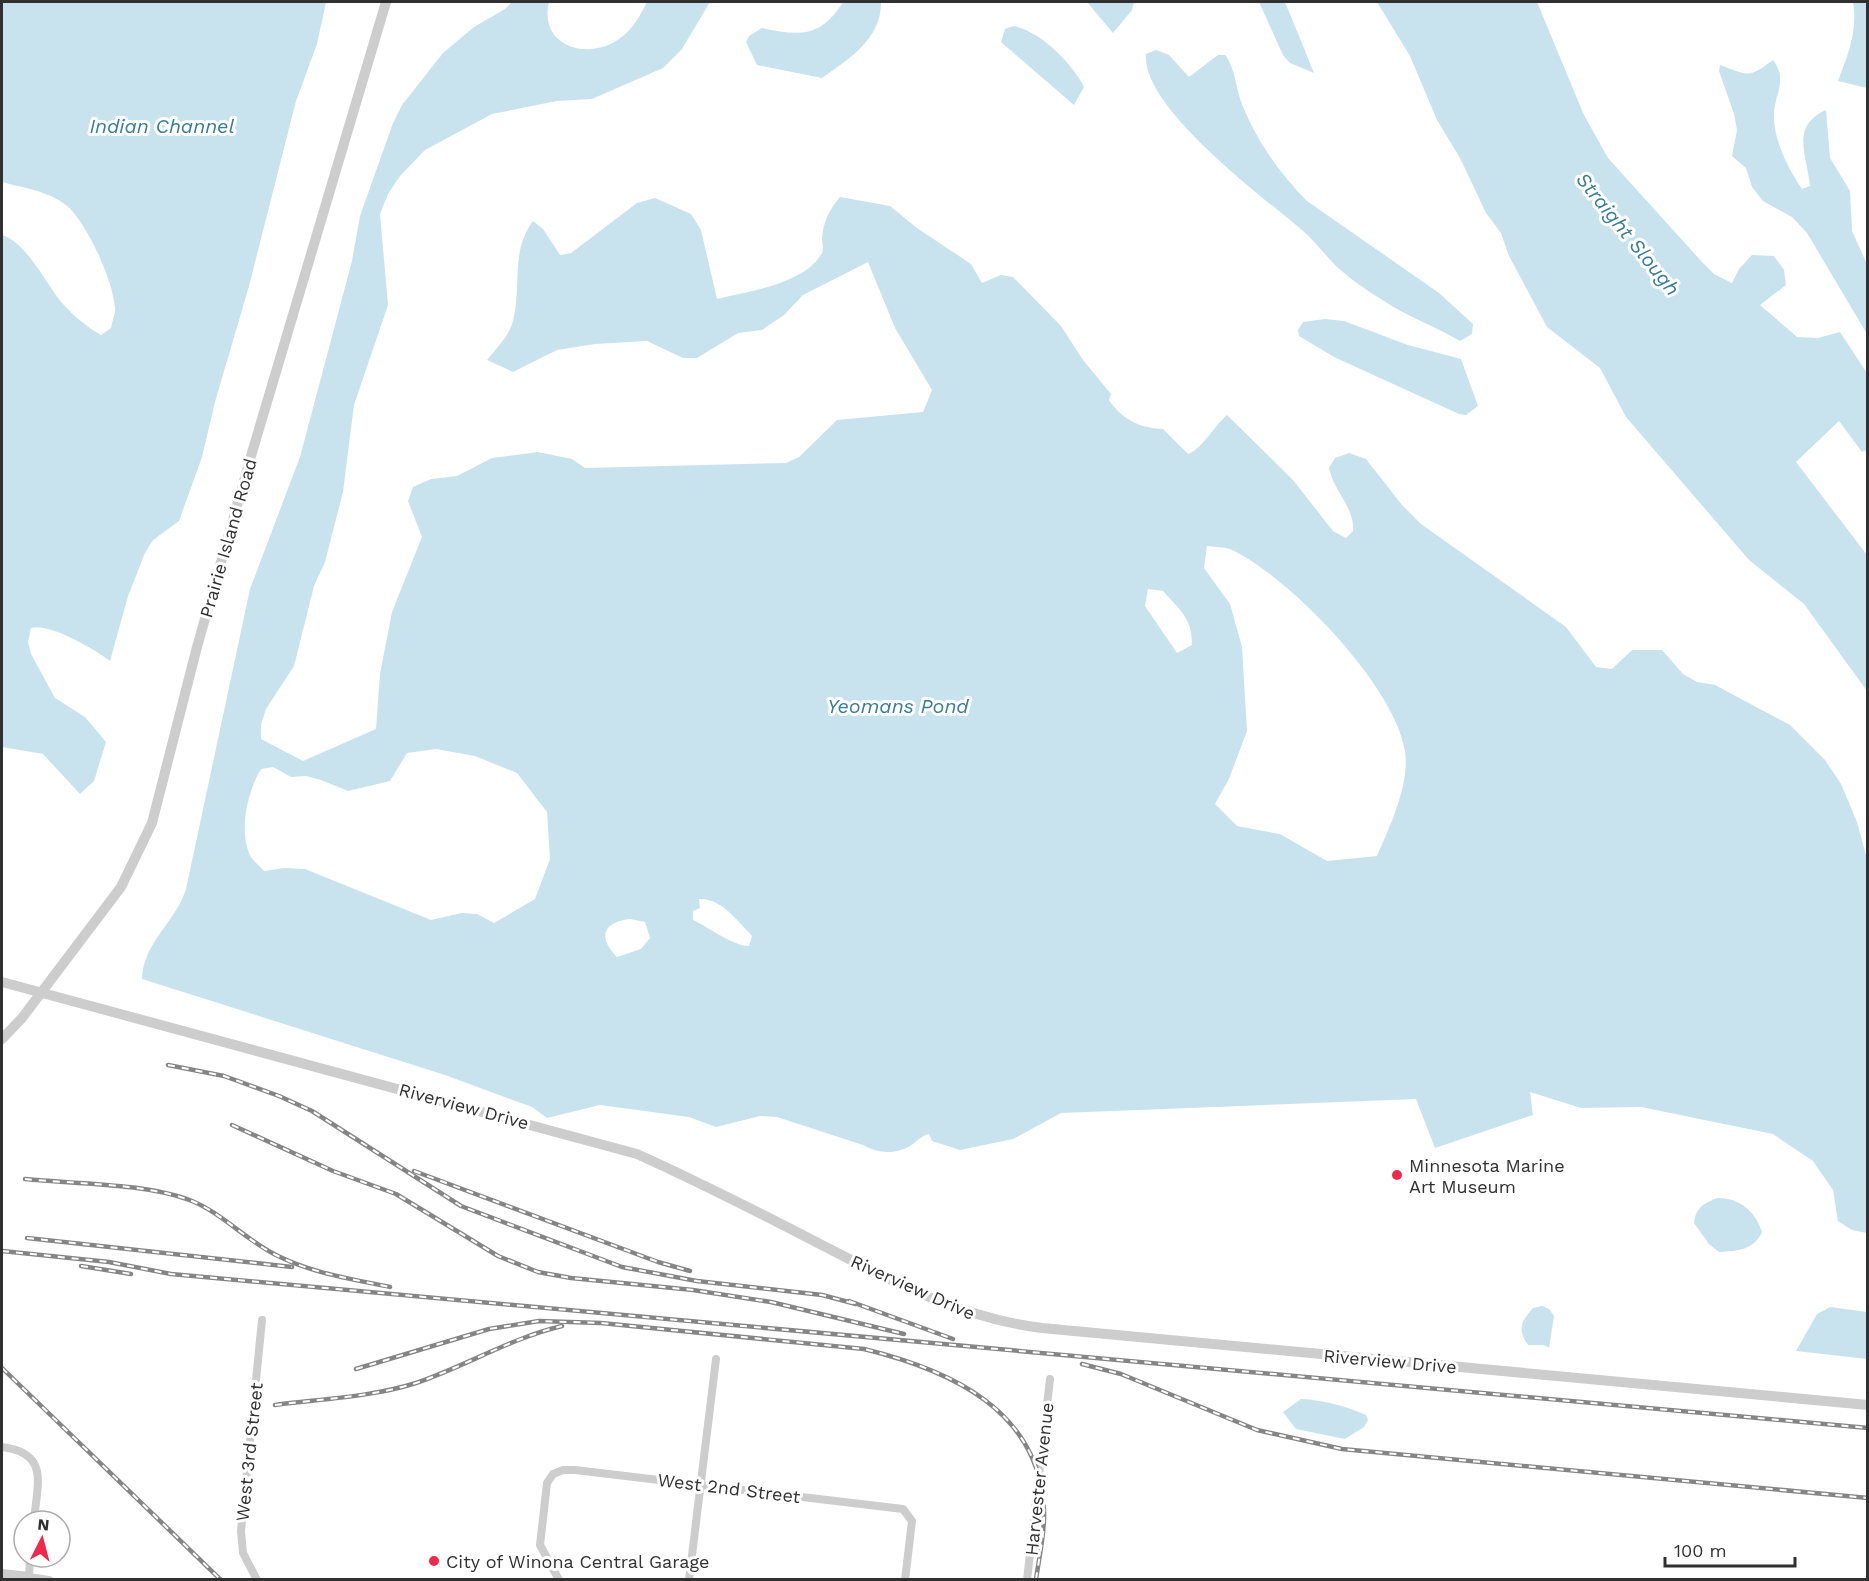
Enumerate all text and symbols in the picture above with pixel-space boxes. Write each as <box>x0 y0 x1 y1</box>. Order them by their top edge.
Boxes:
water label: Indian Channel <box>89 114 235 138</box>
water label: Straight Slough <box>1571 168 1685 300</box>
street label: Prairie Island Road <box>195 456 261 620</box>
water label: Yeomans Pond <box>827 694 969 718</box>
street label: Riverview Drive <box>397 1079 531 1133</box>
place label: Minnesota Marine Art Museum <box>1409 1155 1565 1197</box>
marker: Minnesota Marine Art Museum <box>1390 1168 1404 1182</box>
street label: Riverview Drive <box>848 1250 978 1324</box>
street label: Riverview Drive <box>1323 1345 1457 1377</box>
street label: West 3rd Street <box>231 1381 267 1522</box>
street label: Harvester Avenue <box>1021 1401 1057 1557</box>
street label: West 2nd Street <box>657 1469 802 1507</box>
north arrow <box>12 1509 72 1569</box>
text: N <box>37 1515 50 1535</box>
scale bar <box>1665 1530 1796 1568</box>
text: 100 m <box>1674 1540 1727 1561</box>
place label: City of Winona Central Garage <box>446 1551 709 1572</box>
marker: City of Winona Central Garage <box>427 1554 441 1568</box>

